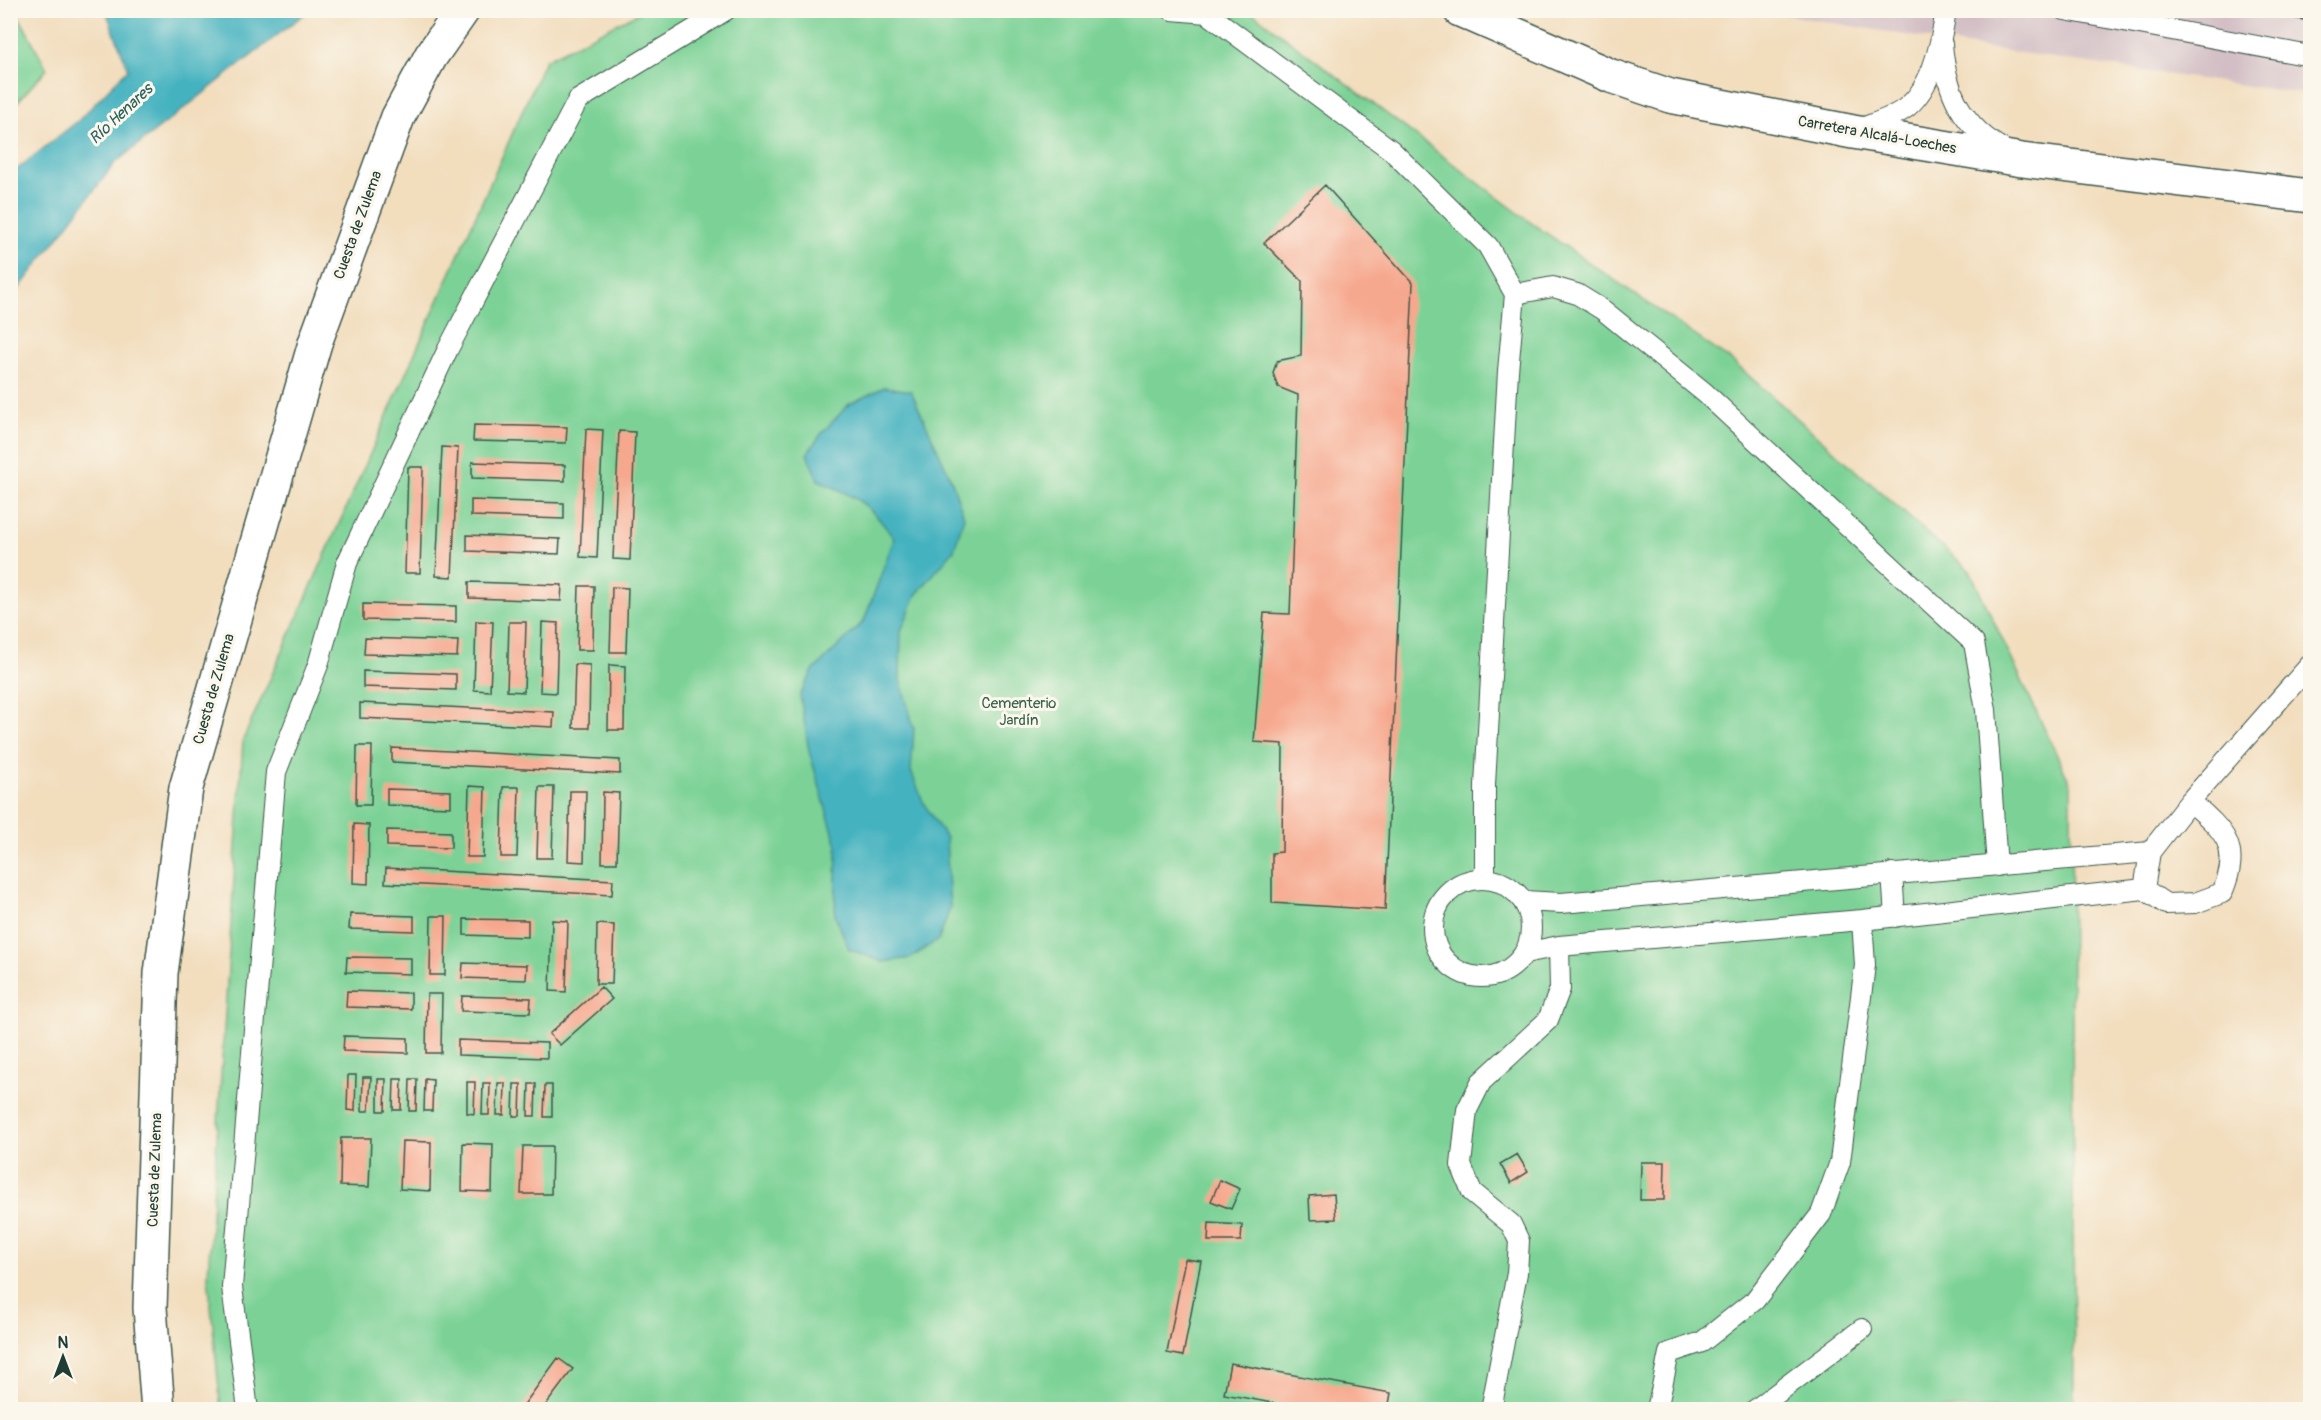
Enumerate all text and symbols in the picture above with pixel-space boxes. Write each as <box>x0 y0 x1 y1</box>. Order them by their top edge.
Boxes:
water label: Río Henares <box>85 78 158 149</box>
street label: Carretera Alcalá-Loeches <box>1796 112 1958 158</box>
street label: Cuesta de Zulema <box>330 168 386 282</box>
street label: Cuesta de Zulema <box>189 631 239 747</box>
park label: Cementerio Jardín <box>982 694 1056 730</box>
street label: Cuesta de Zulema <box>144 1113 166 1227</box>
north arrow <box>33 1327 93 1387</box>
text: N <box>58 1333 69 1353</box>

